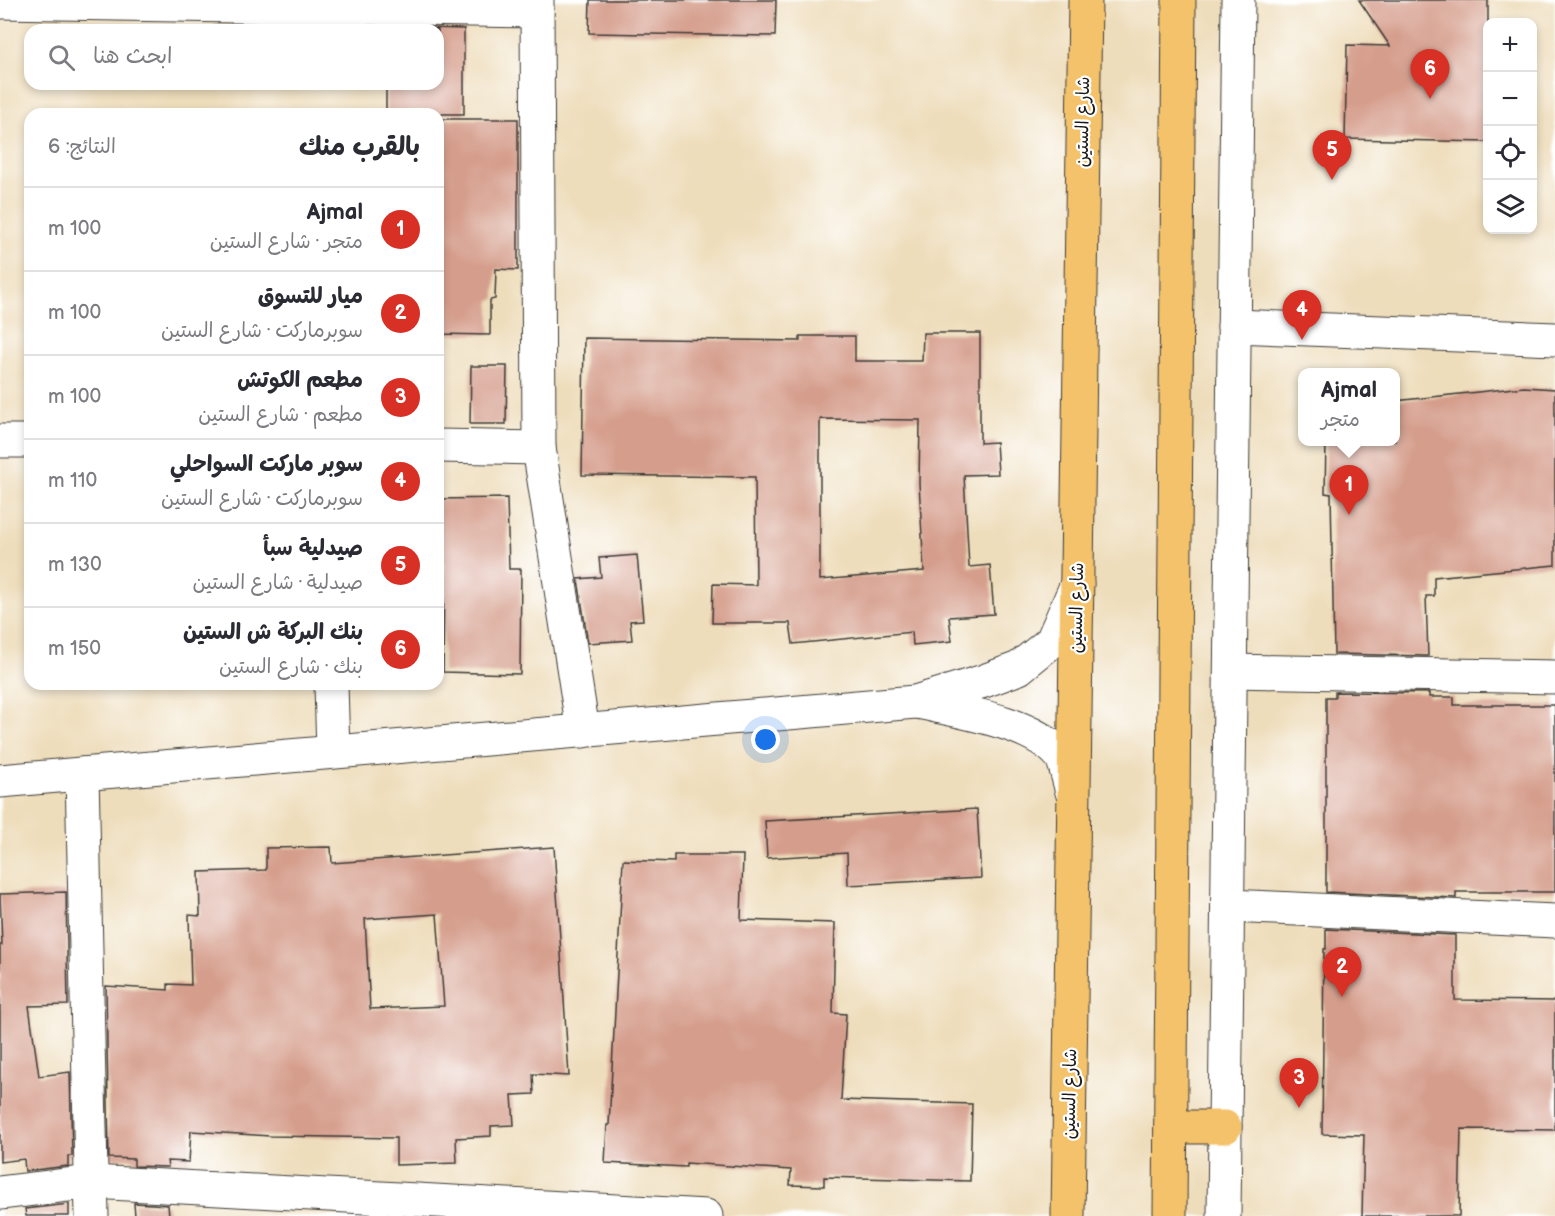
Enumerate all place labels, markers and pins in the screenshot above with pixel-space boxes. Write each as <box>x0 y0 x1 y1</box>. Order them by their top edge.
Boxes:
pin: 6 <box>1410 50 1450 99</box>
pin: 5 <box>1312 130 1352 180</box>
pin: 4 <box>1282 290 1322 340</box>
pin: 1 <box>1330 466 1368 515</box>
pin: 2 <box>1322 948 1362 997</box>
pin: 3 <box>1280 1058 1318 1108</box>

